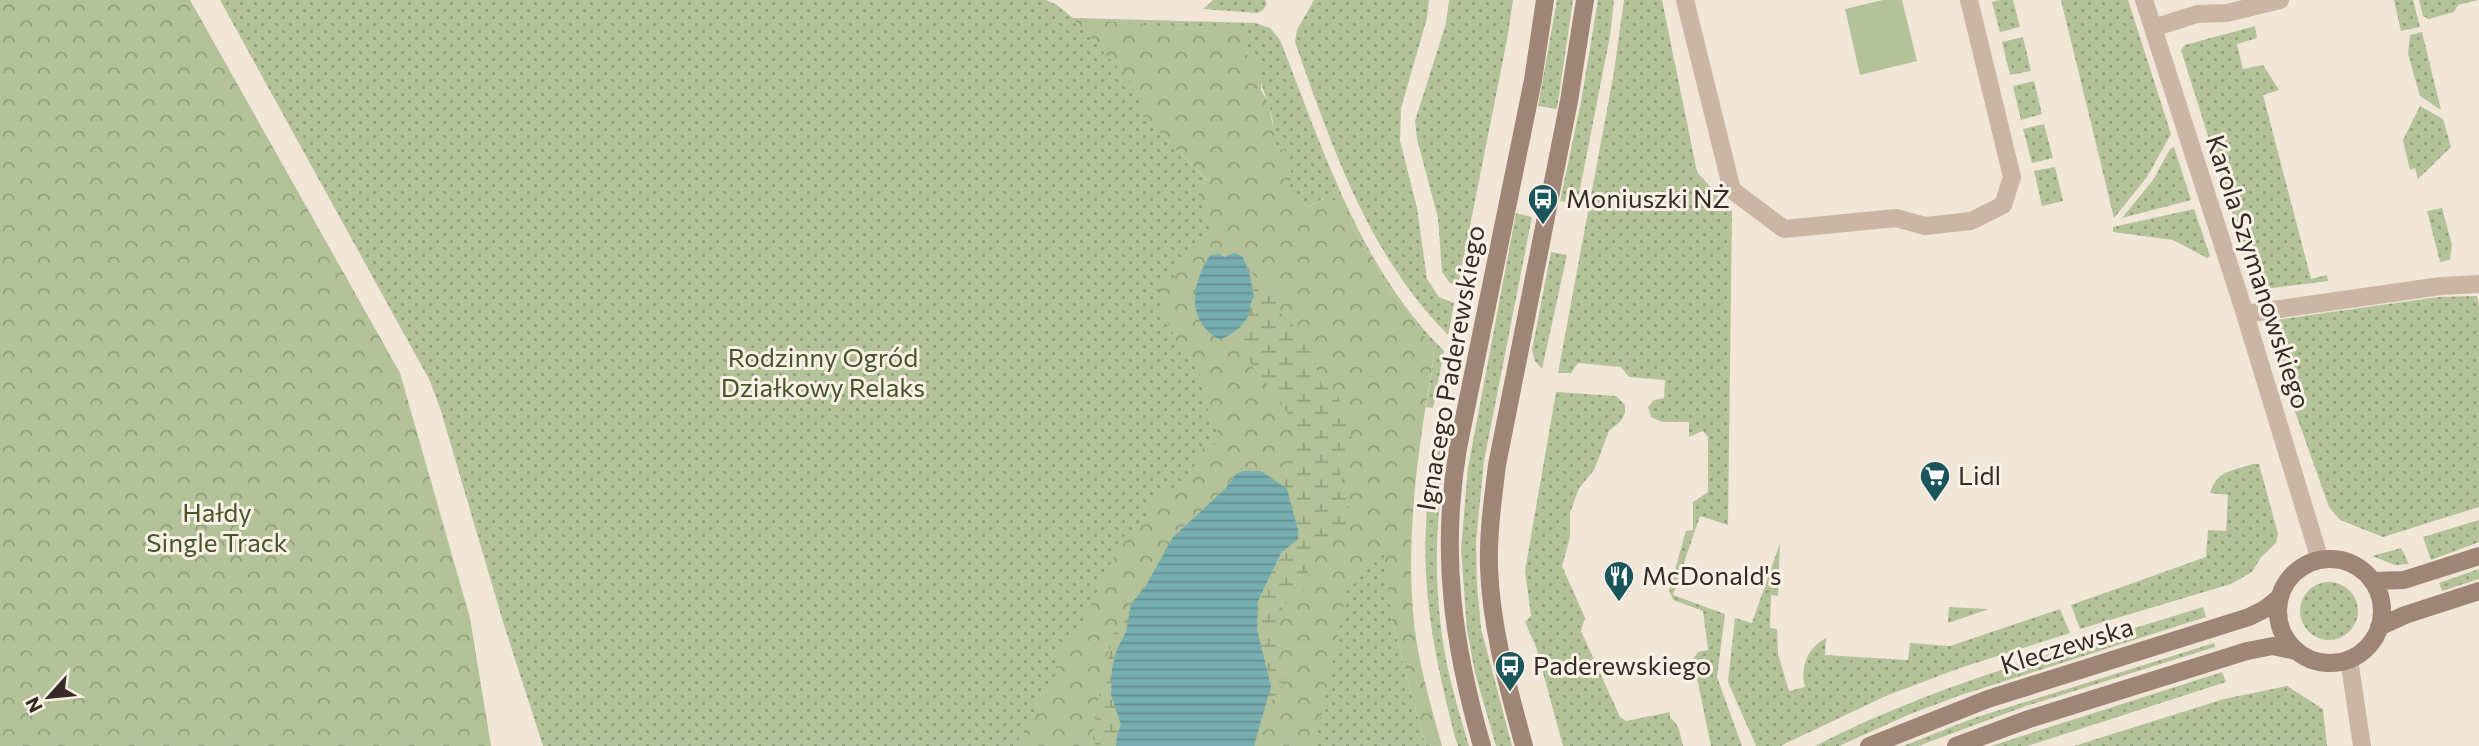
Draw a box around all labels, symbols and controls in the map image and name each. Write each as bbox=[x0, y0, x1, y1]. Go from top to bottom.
street label: Karola Szymanowskiego bbox=[2200, 131, 2318, 412]
bus stop icon: Moniuszki NŻ bbox=[1526, 182, 1560, 226]
place label: Moniuszki NŻ bbox=[1566, 182, 1730, 213]
street label: Ignacego Paderewskiego bbox=[1409, 223, 1490, 513]
park label: Rodzinny Ogród Działkowy Relaks bbox=[721, 341, 925, 402]
supermarket icon: Lidl bbox=[1918, 459, 1952, 503]
place label: Lidl bbox=[1958, 459, 2001, 490]
park label: Hałdy Single Track bbox=[146, 496, 288, 557]
restaurant icon: McDonald's bbox=[1602, 559, 1636, 603]
place label: McDonald's bbox=[1642, 559, 1782, 590]
street label: Kleczewska bbox=[1996, 610, 2137, 679]
bus stop icon: Paderewskiego bbox=[1493, 649, 1527, 693]
place label: Paderewskiego bbox=[1533, 649, 1711, 680]
north arrow bbox=[14, 662, 84, 732]
text: N bbox=[20, 693, 47, 717]

